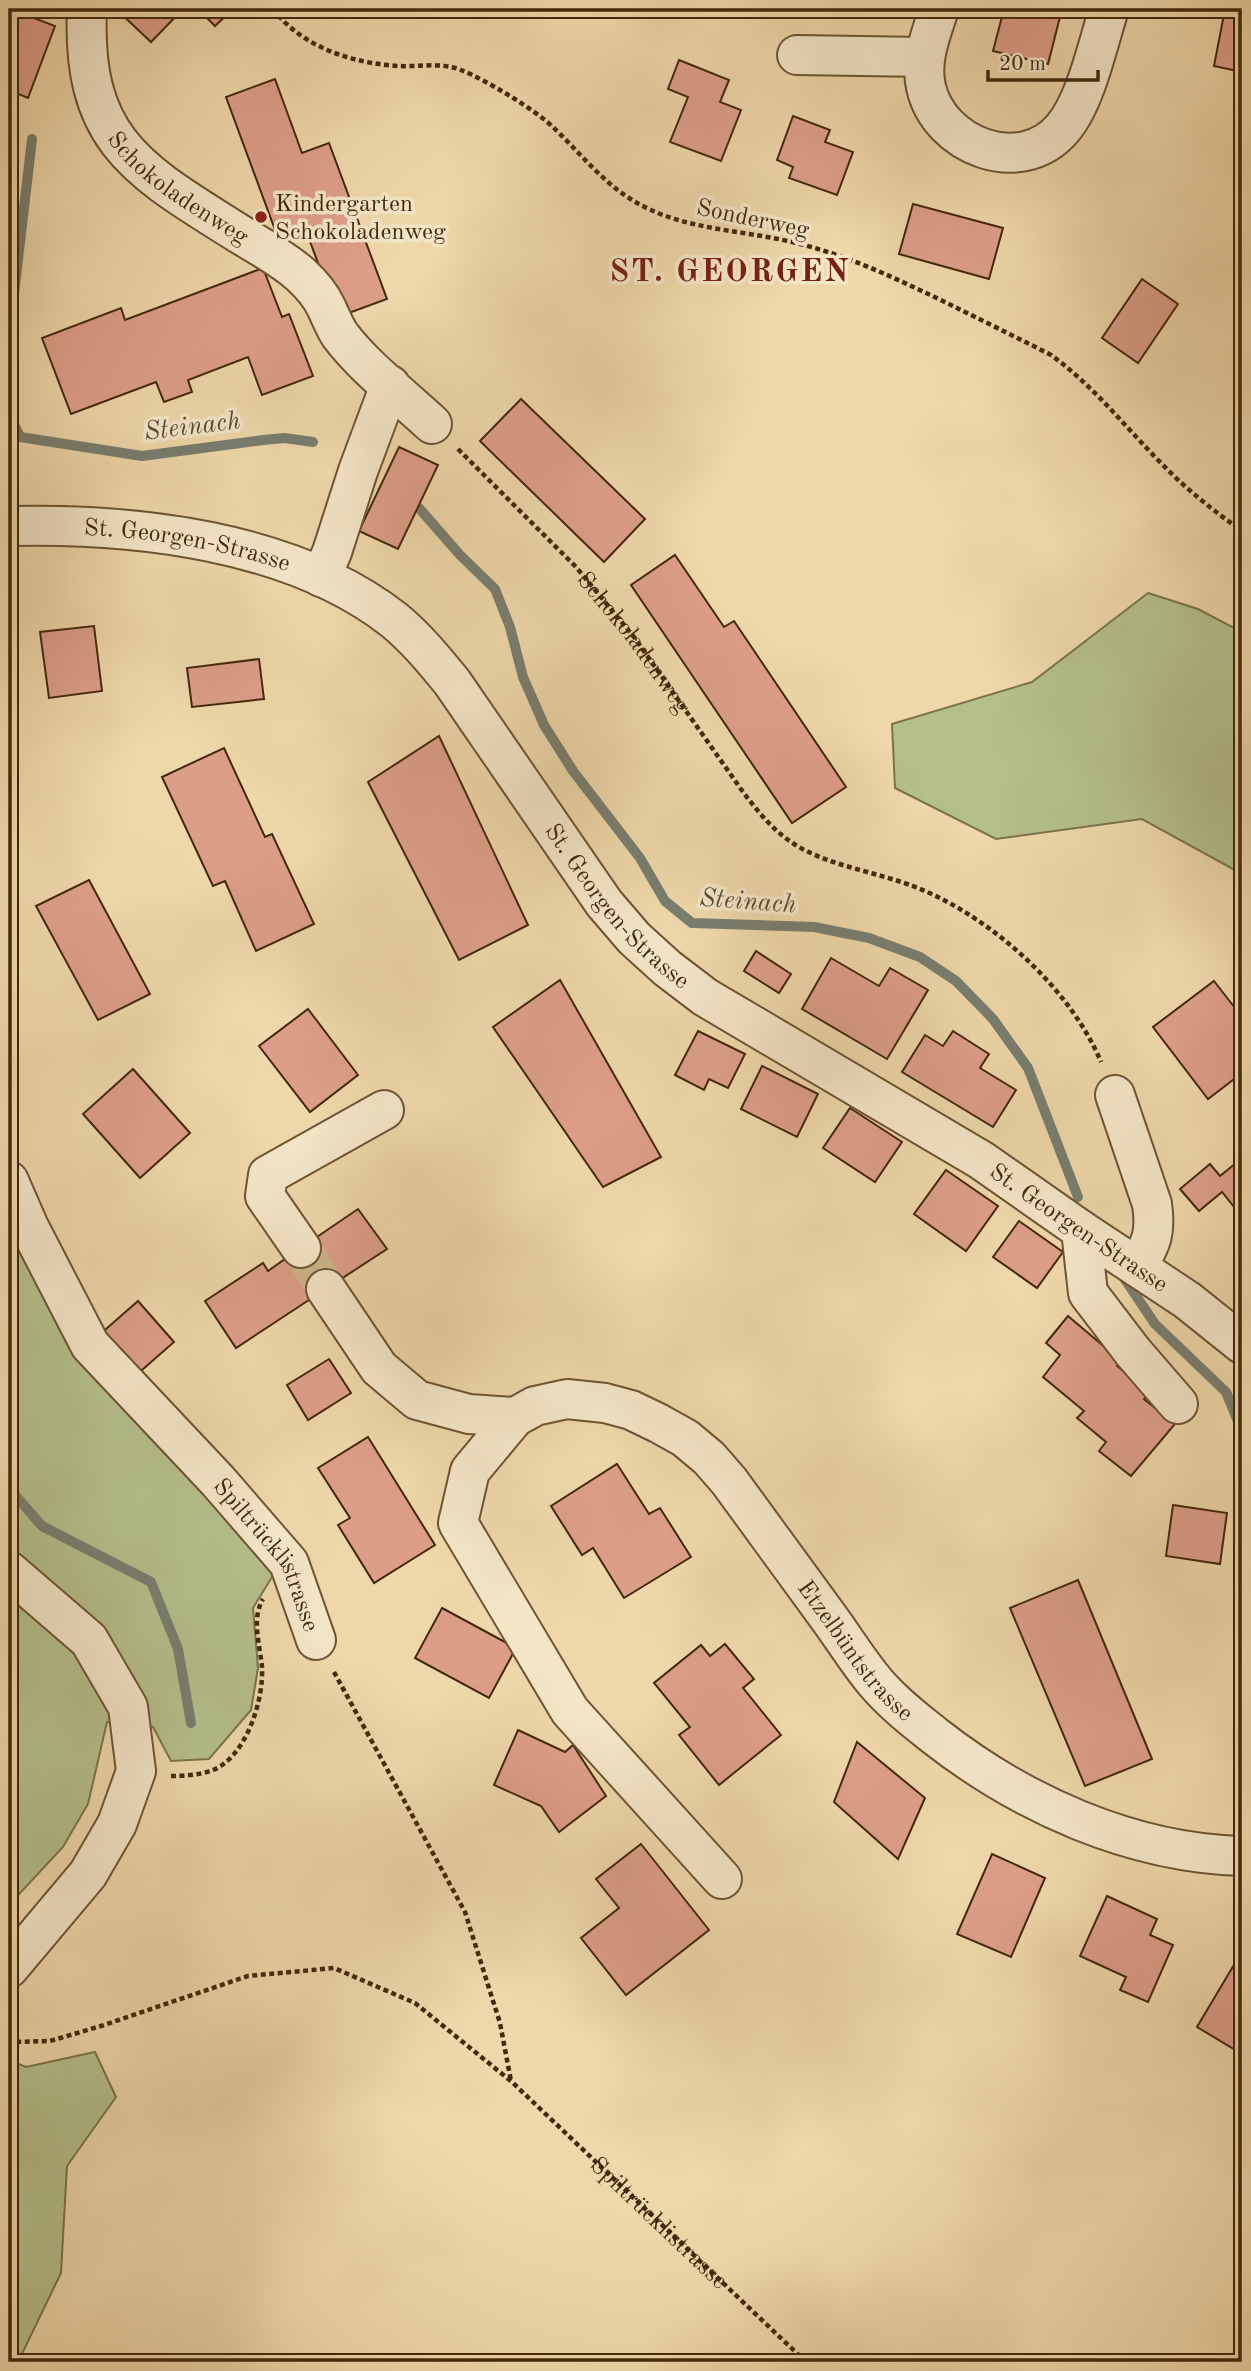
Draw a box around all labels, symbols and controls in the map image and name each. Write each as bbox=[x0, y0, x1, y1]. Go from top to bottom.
scale bar bbox=[988, 38, 1099, 82]
text: 20 m bbox=[999, 54, 1046, 75]
street label: Schokoladenweg bbox=[102, 128, 252, 250]
place label: Kindergarten Schokoladenweg bbox=[275, 193, 446, 245]
street label: Sonderweg bbox=[694, 196, 811, 244]
marker: Kindergarten Schokoladenweg bbox=[253, 209, 269, 225]
district label: ST. GEORGEN bbox=[609, 257, 851, 289]
water label: Steinach bbox=[143, 408, 242, 446]
street label: St. Georgen-Strasse bbox=[83, 517, 293, 577]
street label: Schokoladenweg bbox=[571, 568, 694, 719]
street label: St. Georgen-Strasse bbox=[539, 820, 693, 994]
water label: Steinach bbox=[699, 886, 797, 918]
street label: St. Georgen-Strasse bbox=[985, 1160, 1171, 1298]
street label: Spiltrücklistrasse bbox=[208, 1475, 322, 1635]
street label: Etzelbüntstrasse bbox=[792, 1577, 917, 1727]
street label: Spiltrücklistrasse bbox=[585, 2153, 731, 2295]

